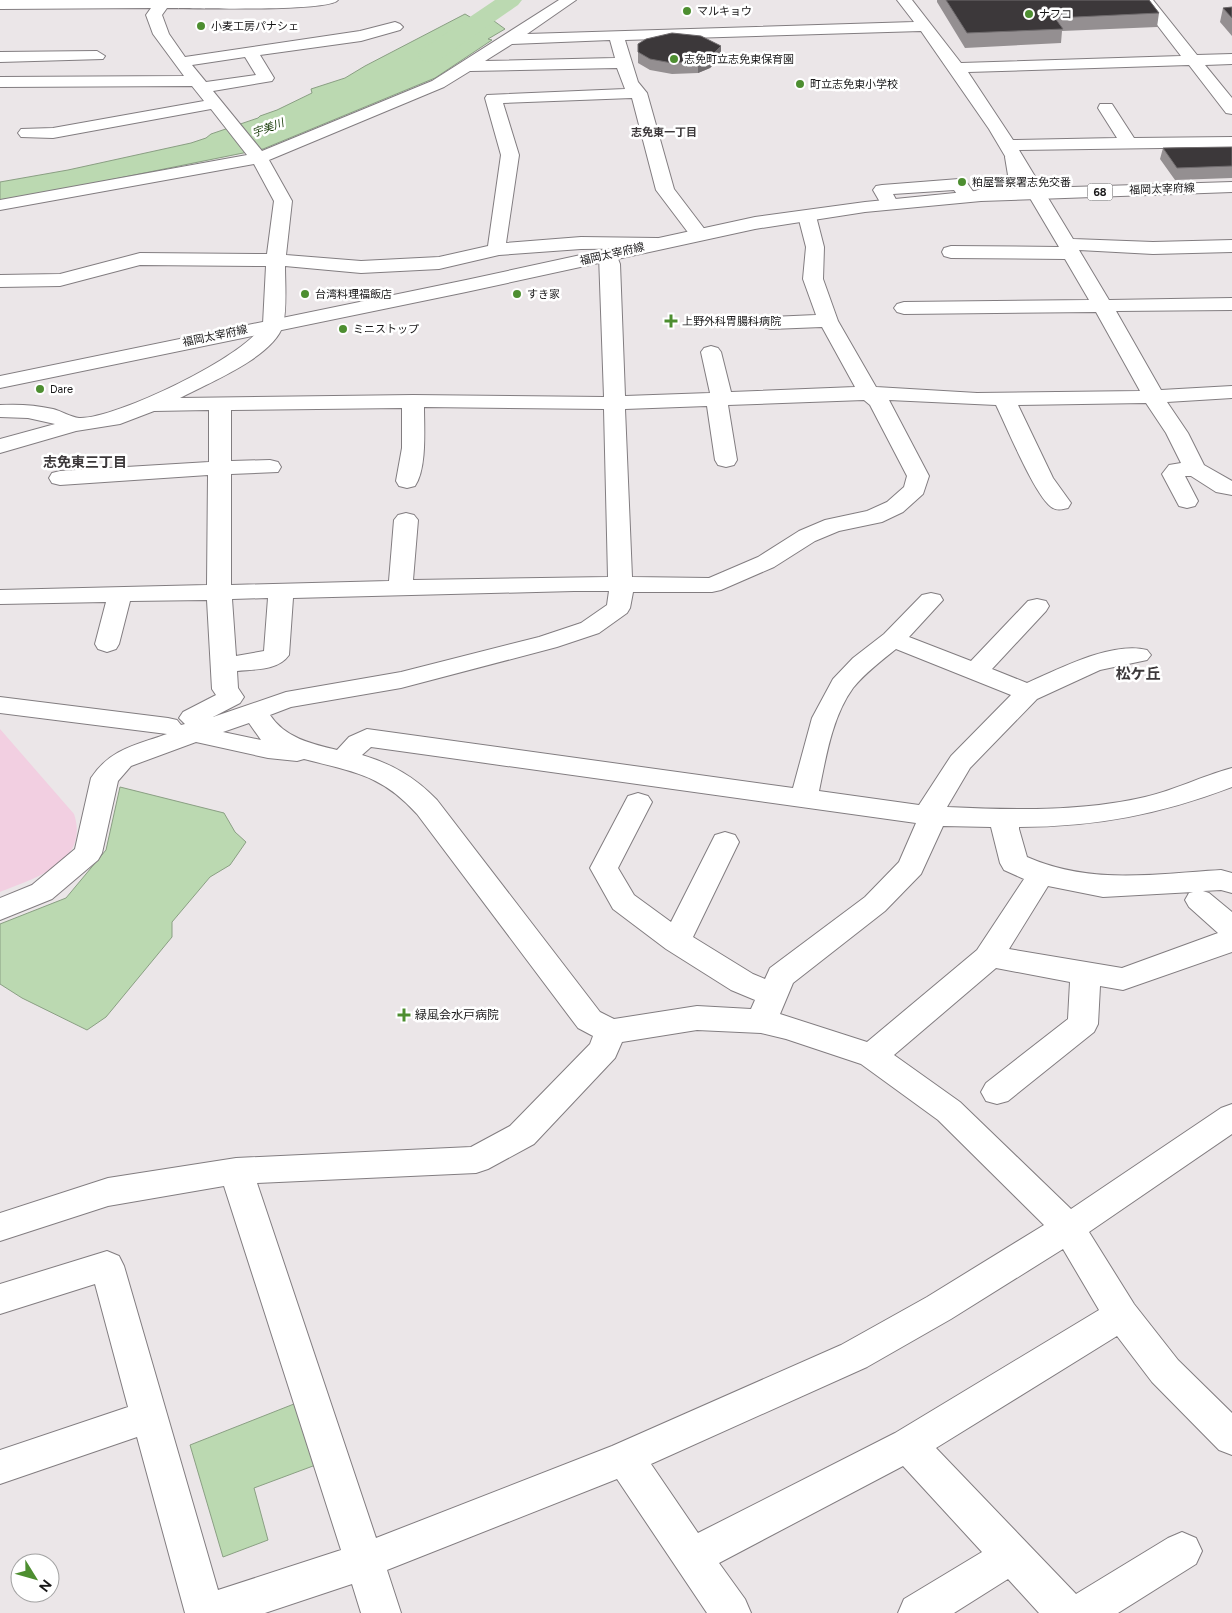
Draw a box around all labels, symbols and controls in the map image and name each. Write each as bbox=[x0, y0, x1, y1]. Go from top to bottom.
marker: マルキョウ bbox=[681, 5, 693, 17]
place label: マルキョウ bbox=[697, 5, 752, 18]
marker: ナフコ bbox=[1023, 8, 1035, 20]
place label: ナフコ bbox=[1039, 8, 1072, 21]
marker: 小麦工房パナシェ bbox=[195, 20, 207, 32]
place label: 小麦工房パナシェ bbox=[211, 20, 299, 33]
marker: 志免町立志免東保育園 bbox=[668, 53, 680, 65]
place label: 志免町立志免東保育園 bbox=[684, 53, 794, 66]
marker: 町立志免東小学校 bbox=[794, 78, 806, 90]
place label: 町立志免東小学校 bbox=[810, 78, 898, 91]
water label: 宇美川 bbox=[250, 116, 287, 140]
district label: 志免東一丁目 bbox=[631, 126, 697, 139]
marker: 粕屋警察署志免交番 bbox=[956, 176, 968, 188]
place label: 粕屋警察署志免交番 bbox=[972, 176, 1071, 189]
street label: 福岡太宰府線 bbox=[1129, 181, 1195, 197]
road number: 68 bbox=[1088, 183, 1112, 200]
street label: 福岡太宰府線 bbox=[578, 240, 646, 268]
marker: 台湾料理福飯店 bbox=[299, 288, 311, 300]
place label: 台湾料理福飯店 bbox=[315, 288, 392, 301]
marker: すき家 bbox=[511, 288, 523, 300]
place label: すき家 bbox=[527, 288, 560, 301]
marker: 上野外科胃腸科病院 bbox=[664, 314, 678, 328]
place label: 上野外科胃腸科病院 bbox=[682, 315, 781, 328]
street label: 福岡太宰府線 bbox=[181, 323, 249, 349]
marker: ミニストップ bbox=[337, 323, 349, 335]
place label: ミニストップ bbox=[353, 323, 419, 336]
marker: Dare bbox=[34, 383, 46, 395]
place label: Dare bbox=[50, 383, 73, 396]
district label: 志免東三丁目 bbox=[43, 454, 127, 471]
district label: 松ケ丘 bbox=[1115, 665, 1161, 683]
marker: 緑風会水戸病院 bbox=[397, 1008, 411, 1022]
place label: 緑風会水戸病院 bbox=[415, 1008, 499, 1022]
north arrow bbox=[10, 1553, 60, 1603]
text: N bbox=[35, 1576, 55, 1595]

